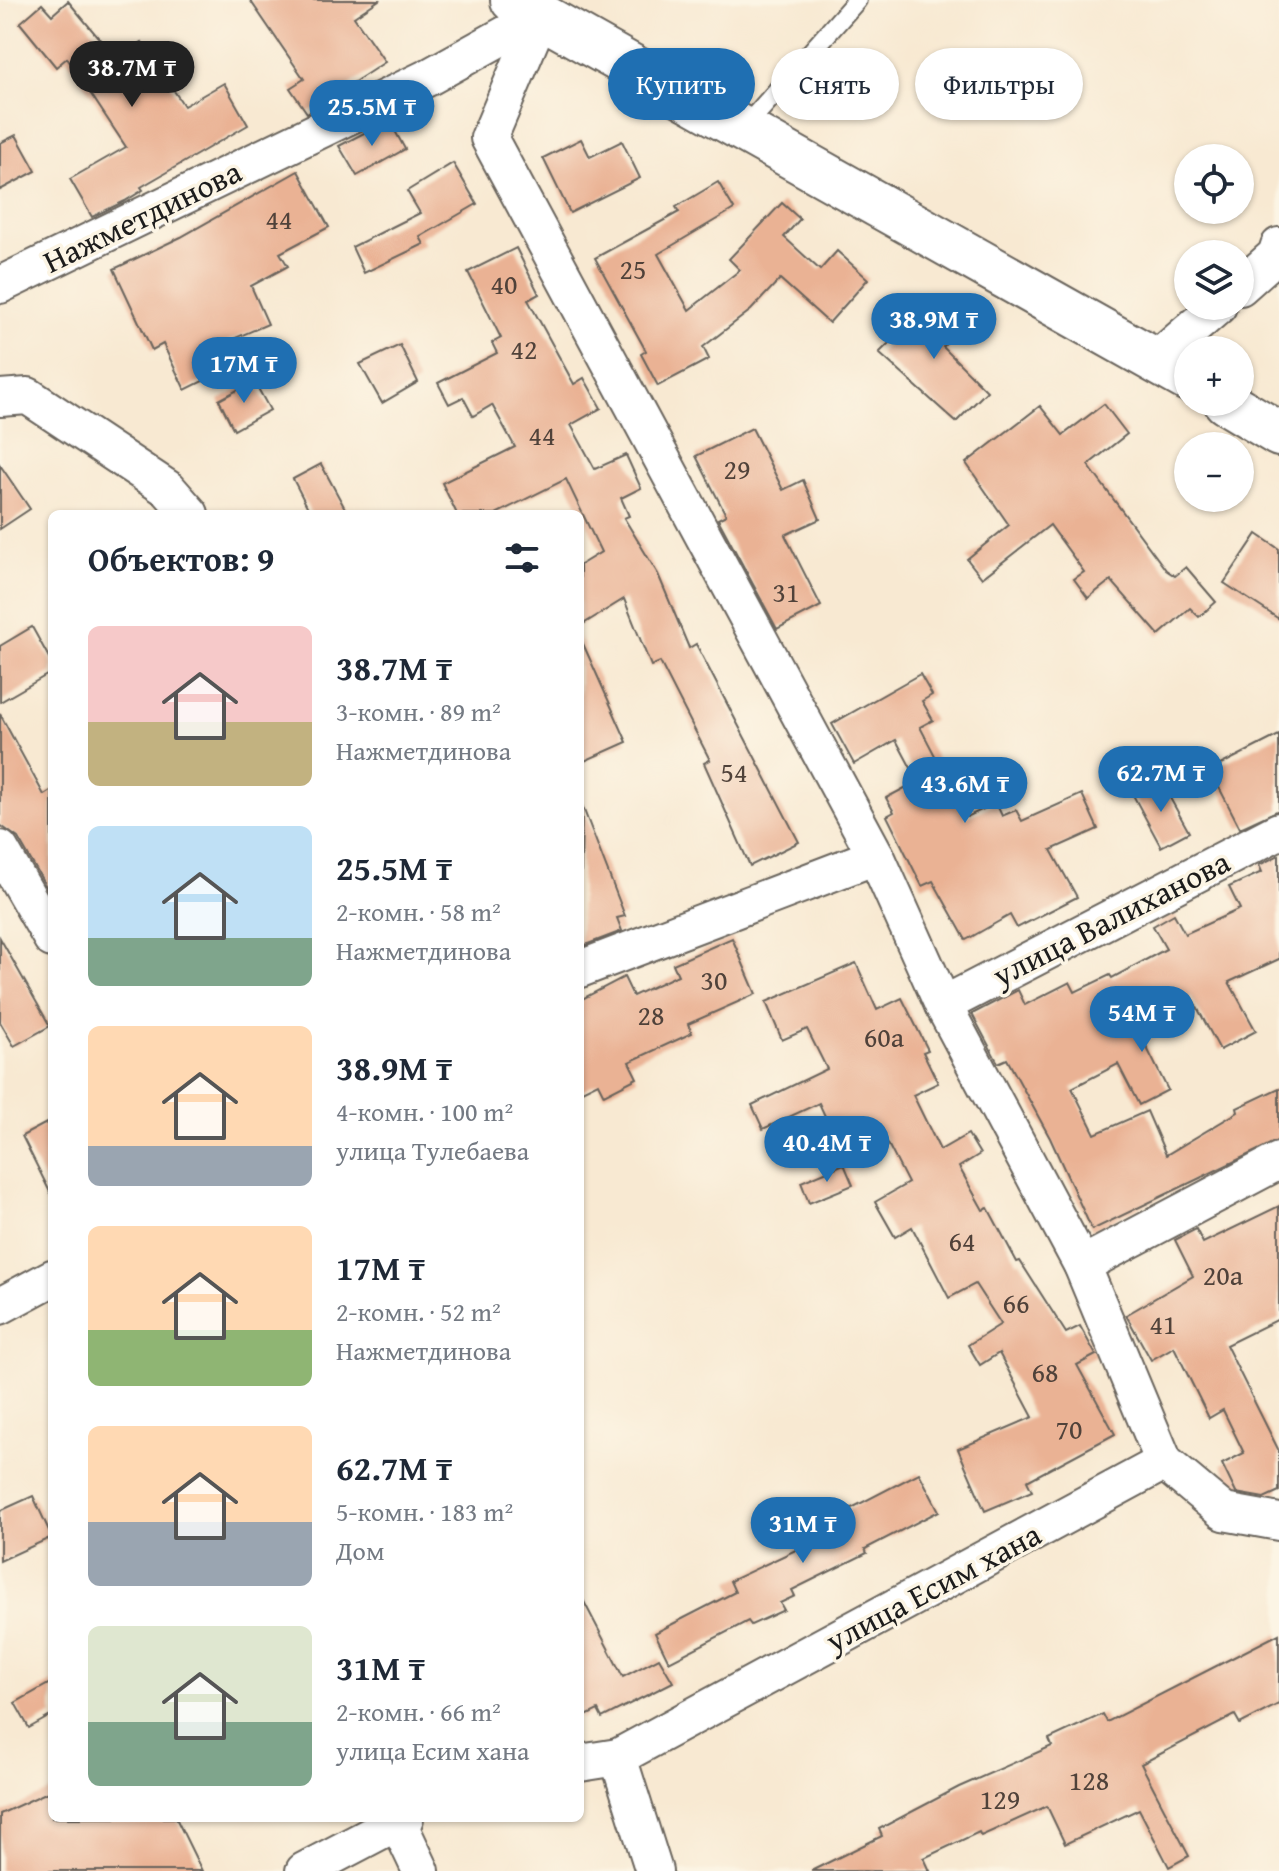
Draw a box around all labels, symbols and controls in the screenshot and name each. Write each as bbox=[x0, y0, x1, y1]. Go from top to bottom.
pin: 38.7M ₸ bbox=[58, 41, 206, 109]
text: 38.7M ₸ bbox=[87, 47, 177, 86]
chip: Купить bbox=[608, 48, 755, 120]
chip: Снять bbox=[771, 48, 899, 120]
chip: Фильтры bbox=[915, 48, 1083, 120]
pin: 25.5M ₸ bbox=[298, 80, 446, 148]
text: 25.5M ₸ bbox=[327, 86, 417, 125]
map controls bbox=[1174, 144, 1254, 512]
button: locate bbox=[1174, 144, 1254, 224]
street label: Нажметдинова bbox=[35, 147, 250, 284]
house number: 44 bbox=[266, 198, 292, 239]
button: layers bbox=[1174, 240, 1254, 320]
house number: 25 bbox=[620, 248, 646, 289]
house number: 40 bbox=[491, 263, 517, 304]
pin: 38.9M ₸ bbox=[860, 293, 1008, 361]
text: 38.9M ₸ bbox=[889, 299, 979, 338]
house number: 42 bbox=[511, 328, 537, 369]
button: + bbox=[1174, 336, 1254, 416]
pin: 17M ₸ bbox=[188, 337, 300, 405]
text: 17M ₸ bbox=[210, 343, 278, 382]
house number: 44 bbox=[529, 414, 555, 455]
button: − bbox=[1174, 432, 1254, 512]
house number: 29 bbox=[724, 448, 750, 489]
text: Объектов: 9 bbox=[88, 534, 274, 583]
icon: filters bbox=[500, 536, 544, 580]
house number: 31 bbox=[773, 571, 799, 612]
text: 38.7M ₸ bbox=[336, 643, 453, 692]
icon: home bbox=[152, 658, 248, 754]
text: 3-комн. · 89 m² bbox=[336, 692, 501, 731]
text: Нажметдинова bbox=[336, 731, 511, 770]
pin: 62.7M ₸ bbox=[1087, 746, 1235, 814]
house number: 54 bbox=[721, 751, 747, 792]
text: 62.7M ₸ bbox=[1116, 752, 1206, 791]
pin: 43.6M ₸ bbox=[891, 757, 1039, 825]
text: 43.6M ₸ bbox=[920, 763, 1010, 802]
street label: улица Валиханова bbox=[983, 838, 1238, 999]
text: 25.5M ₸ bbox=[336, 843, 453, 892]
icon: home bbox=[152, 858, 248, 954]
text: 2-комн. · 58 m² bbox=[336, 892, 501, 931]
text: Нажметдинова bbox=[336, 931, 511, 970]
house number: 30 bbox=[701, 959, 727, 1000]
pin: 54M ₸ bbox=[1086, 986, 1198, 1054]
text: 54M ₸ bbox=[1108, 992, 1176, 1031]
house number: 28 bbox=[638, 994, 664, 1035]
house number: 60а bbox=[864, 1016, 905, 1057]
text: 38.9M ₸ bbox=[336, 1043, 453, 1092]
icon: home bbox=[152, 1058, 248, 1154]
text: 4-комн. · 100 m² bbox=[336, 1092, 513, 1131]
pin: 40.4M ₸ bbox=[753, 1116, 901, 1184]
text: 40.4M ₸ bbox=[782, 1122, 872, 1161]
text: улица Тулебаева bbox=[336, 1131, 529, 1170]
house number: 64 bbox=[949, 1220, 975, 1261]
text: 17M ₸ bbox=[336, 1243, 426, 1292]
house number: 20а bbox=[1203, 1254, 1244, 1295]
icon: home bbox=[152, 1258, 248, 1354]
house number: 66 bbox=[1003, 1282, 1029, 1323]
text: 2-комн. · 52 m² bbox=[336, 1292, 501, 1331]
house number: 41 bbox=[1150, 1303, 1176, 1344]
text: Нажметдинова bbox=[336, 1331, 511, 1370]
house number: 68 bbox=[1032, 1351, 1058, 1392]
house number: 70 bbox=[1056, 1408, 1082, 1449]
text: 62.7M ₸ bbox=[336, 1443, 453, 1492]
icon: home bbox=[152, 1458, 248, 1554]
text: 5-комн. · 183 m² bbox=[336, 1492, 513, 1531]
pin: 31M ₸ bbox=[747, 1497, 859, 1565]
text: 31M ₸ bbox=[769, 1503, 837, 1542]
street label: улица Есим хана bbox=[816, 1510, 1050, 1664]
text: Дом bbox=[336, 1531, 384, 1570]
text: 31M ₸ bbox=[336, 1643, 426, 1692]
icon: home bbox=[152, 1658, 248, 1754]
text: 2-комн. · 66 m² bbox=[336, 1692, 501, 1731]
text: улица Есим хана bbox=[336, 1731, 529, 1770]
house number: 128 bbox=[1069, 1759, 1109, 1800]
house number: 129 bbox=[980, 1778, 1020, 1819]

